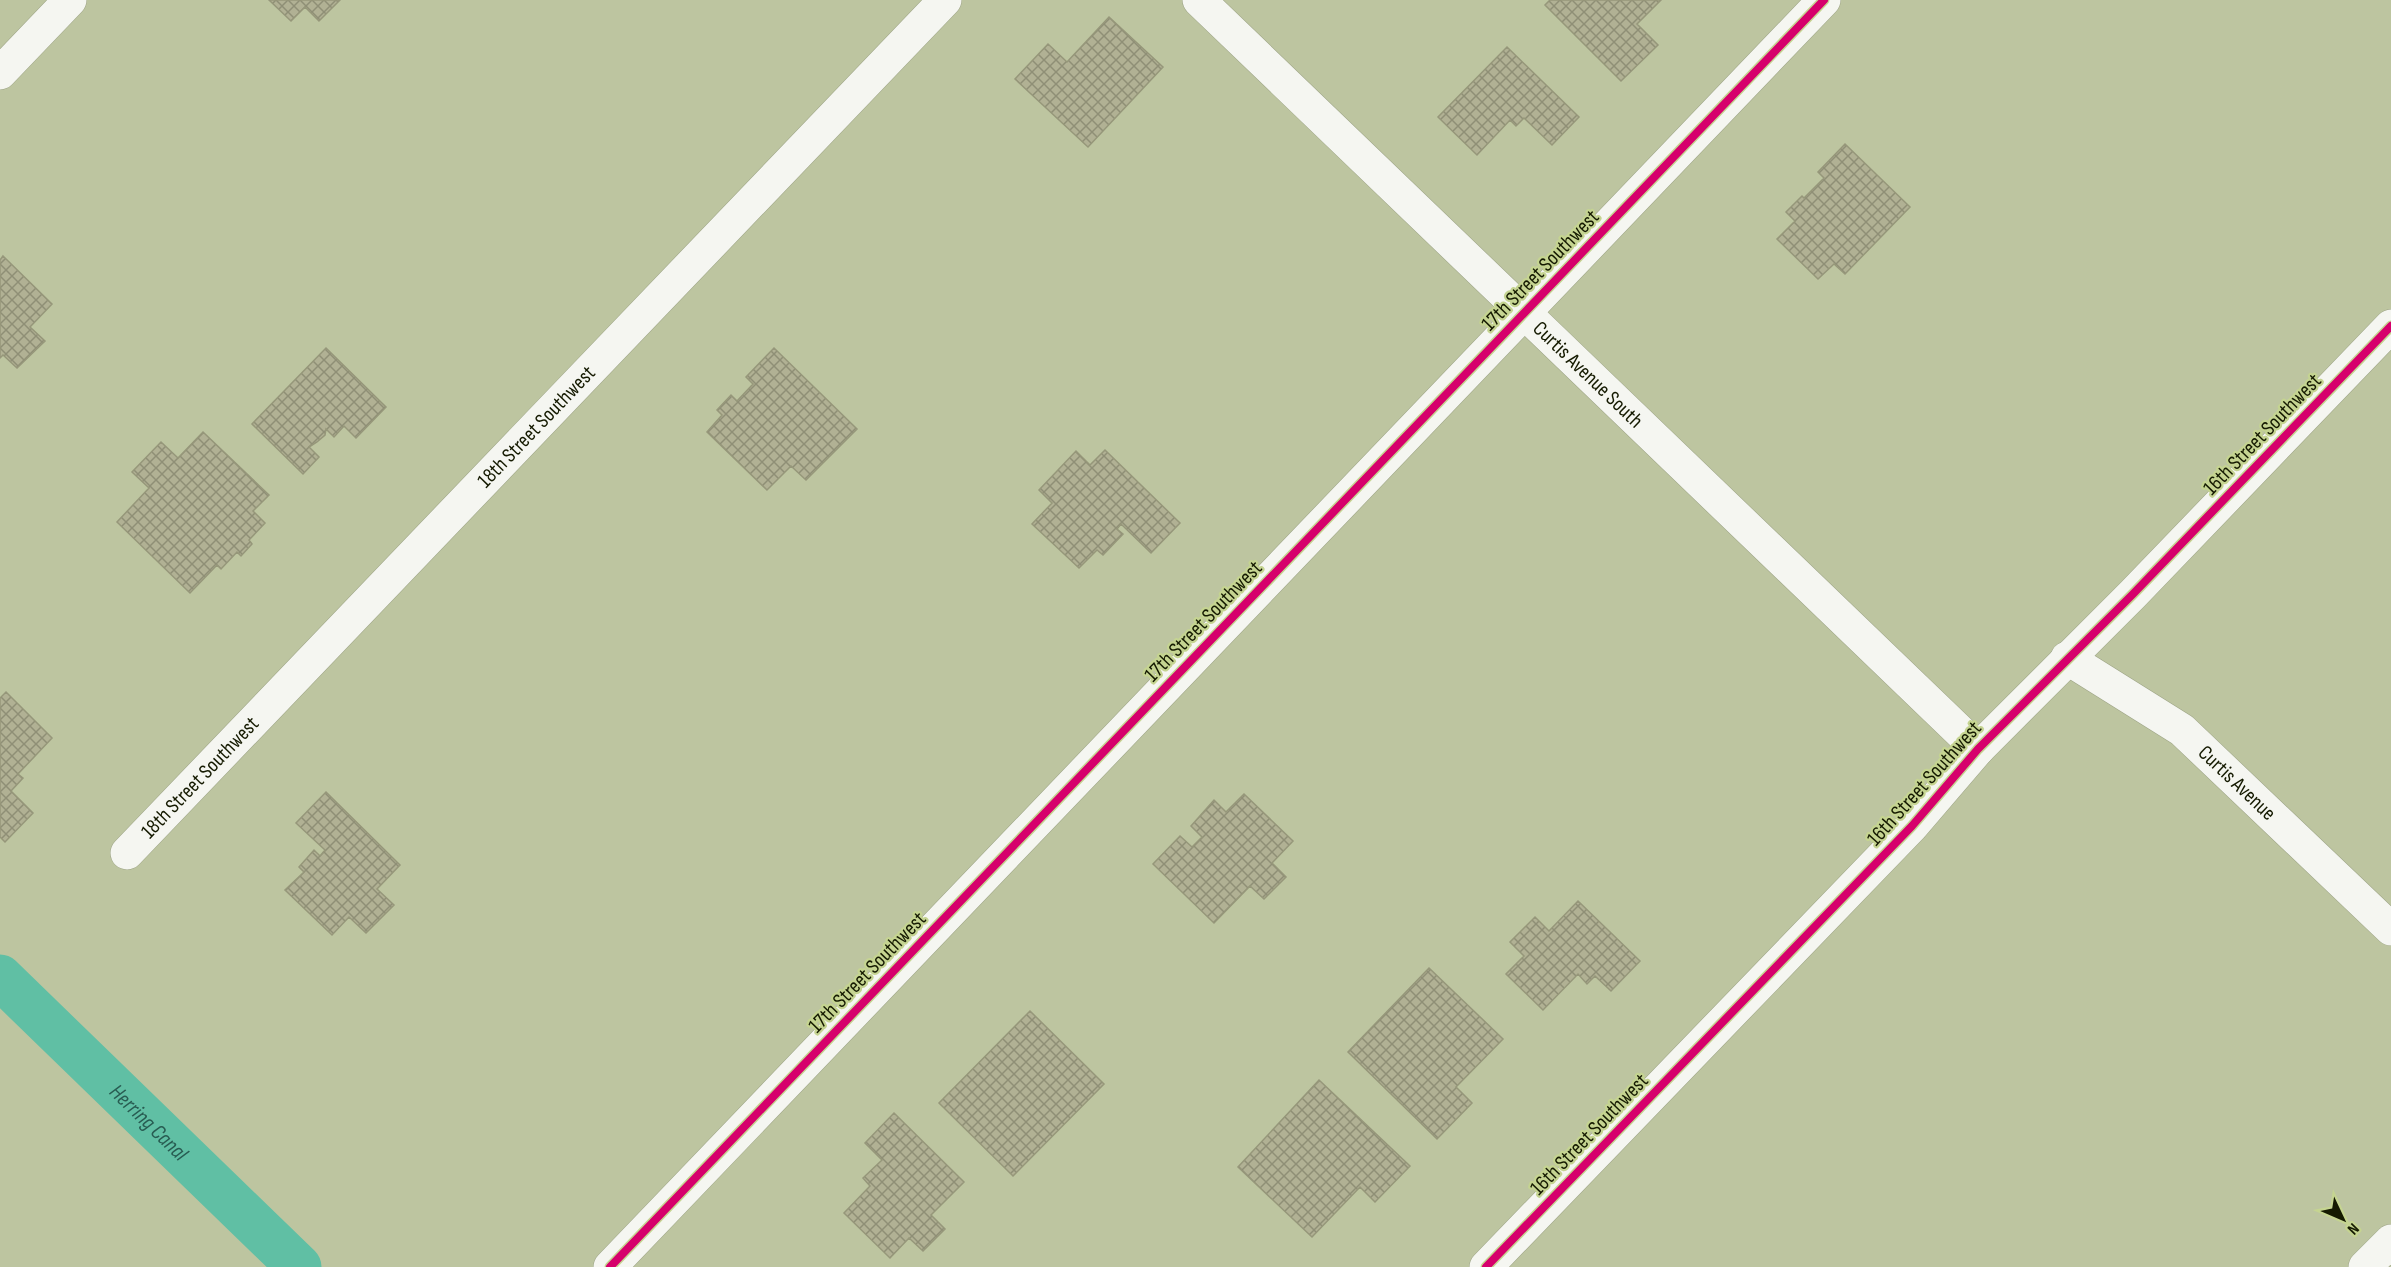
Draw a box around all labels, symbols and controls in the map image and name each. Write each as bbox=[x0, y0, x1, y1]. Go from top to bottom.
street label: 17th Street Southwest bbox=[1476, 205, 1604, 336]
street label: Curtis Avenue South bbox=[1528, 316, 1648, 433]
street label: 18th Street Southwest bbox=[472, 361, 600, 493]
street label: 16th Street Southwest bbox=[2198, 369, 2327, 500]
street label: 17th Street Southwest bbox=[1139, 556, 1267, 687]
street label: 18th Street Southwest bbox=[136, 712, 264, 844]
street label: 16th Street Southwest bbox=[1862, 716, 1987, 851]
street label: Curtis Avenue bbox=[2193, 740, 2281, 826]
street label: 17th Street Southwest bbox=[803, 907, 931, 1038]
street label: 16th Street Southwest bbox=[1525, 1069, 1654, 1200]
water label: Herring Canal bbox=[103, 1079, 194, 1168]
north arrow bbox=[2313, 1189, 2373, 1249]
text: N bbox=[2343, 1219, 2363, 1238]

